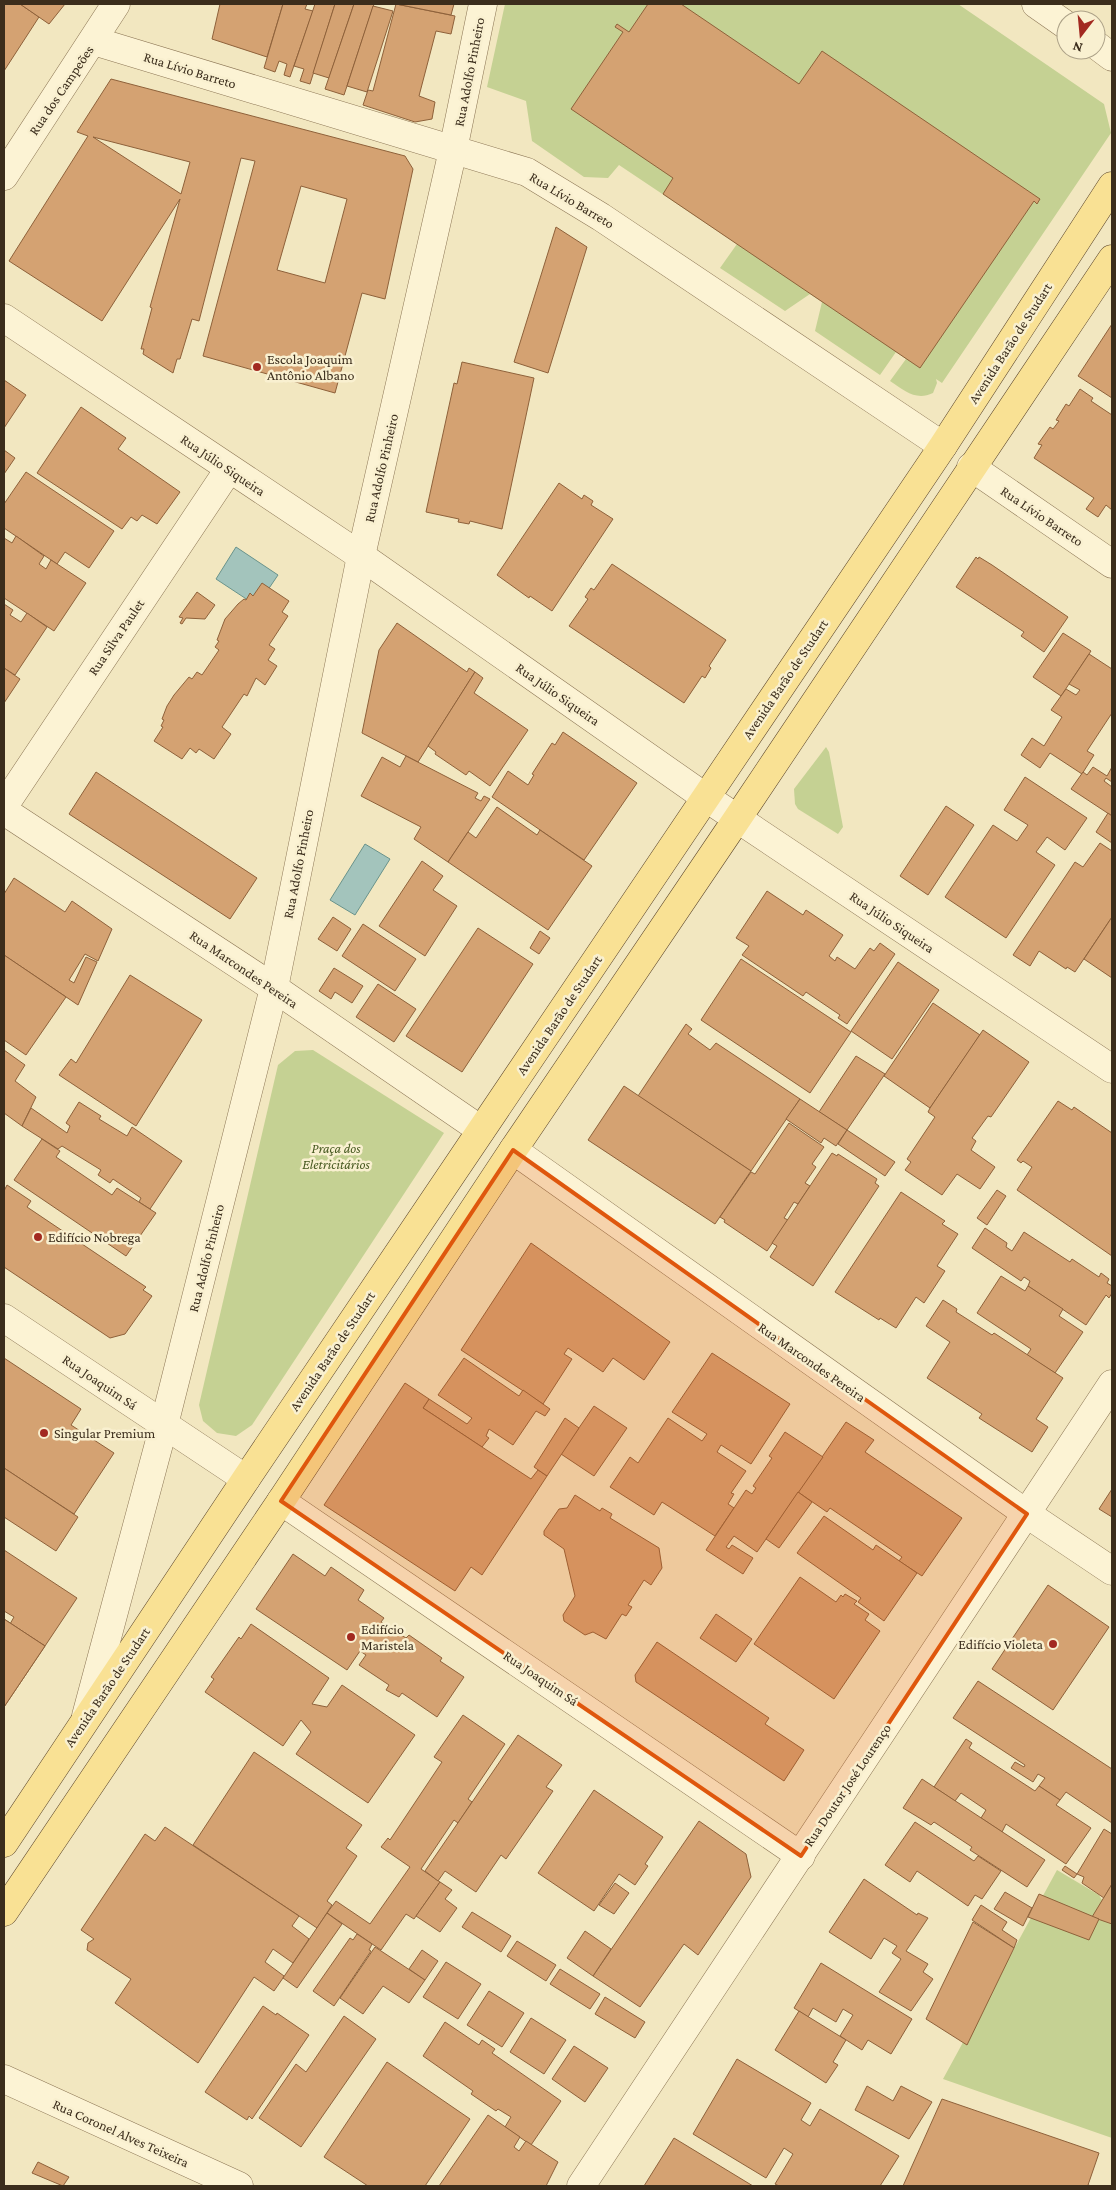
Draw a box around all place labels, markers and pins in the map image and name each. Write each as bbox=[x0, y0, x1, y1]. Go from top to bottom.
place label: Escola Joaquim Antônio Albano bbox=[267, 351, 355, 383]
marker: Escola Joaquim Antônio Albano bbox=[251, 361, 263, 373]
place label: Edifício Nobrega bbox=[48, 1229, 141, 1245]
marker: Edifício Nobrega bbox=[32, 1231, 44, 1243]
place label: Singular Premium bbox=[54, 1425, 155, 1441]
marker: Singular Premium bbox=[38, 1427, 50, 1439]
place label: Edifício Maristela bbox=[361, 1621, 415, 1653]
marker: Edifício Maristela bbox=[345, 1631, 357, 1643]
place label: Edifício Violeta bbox=[958, 1636, 1044, 1652]
marker: Edifício Violeta bbox=[1047, 1638, 1059, 1650]

